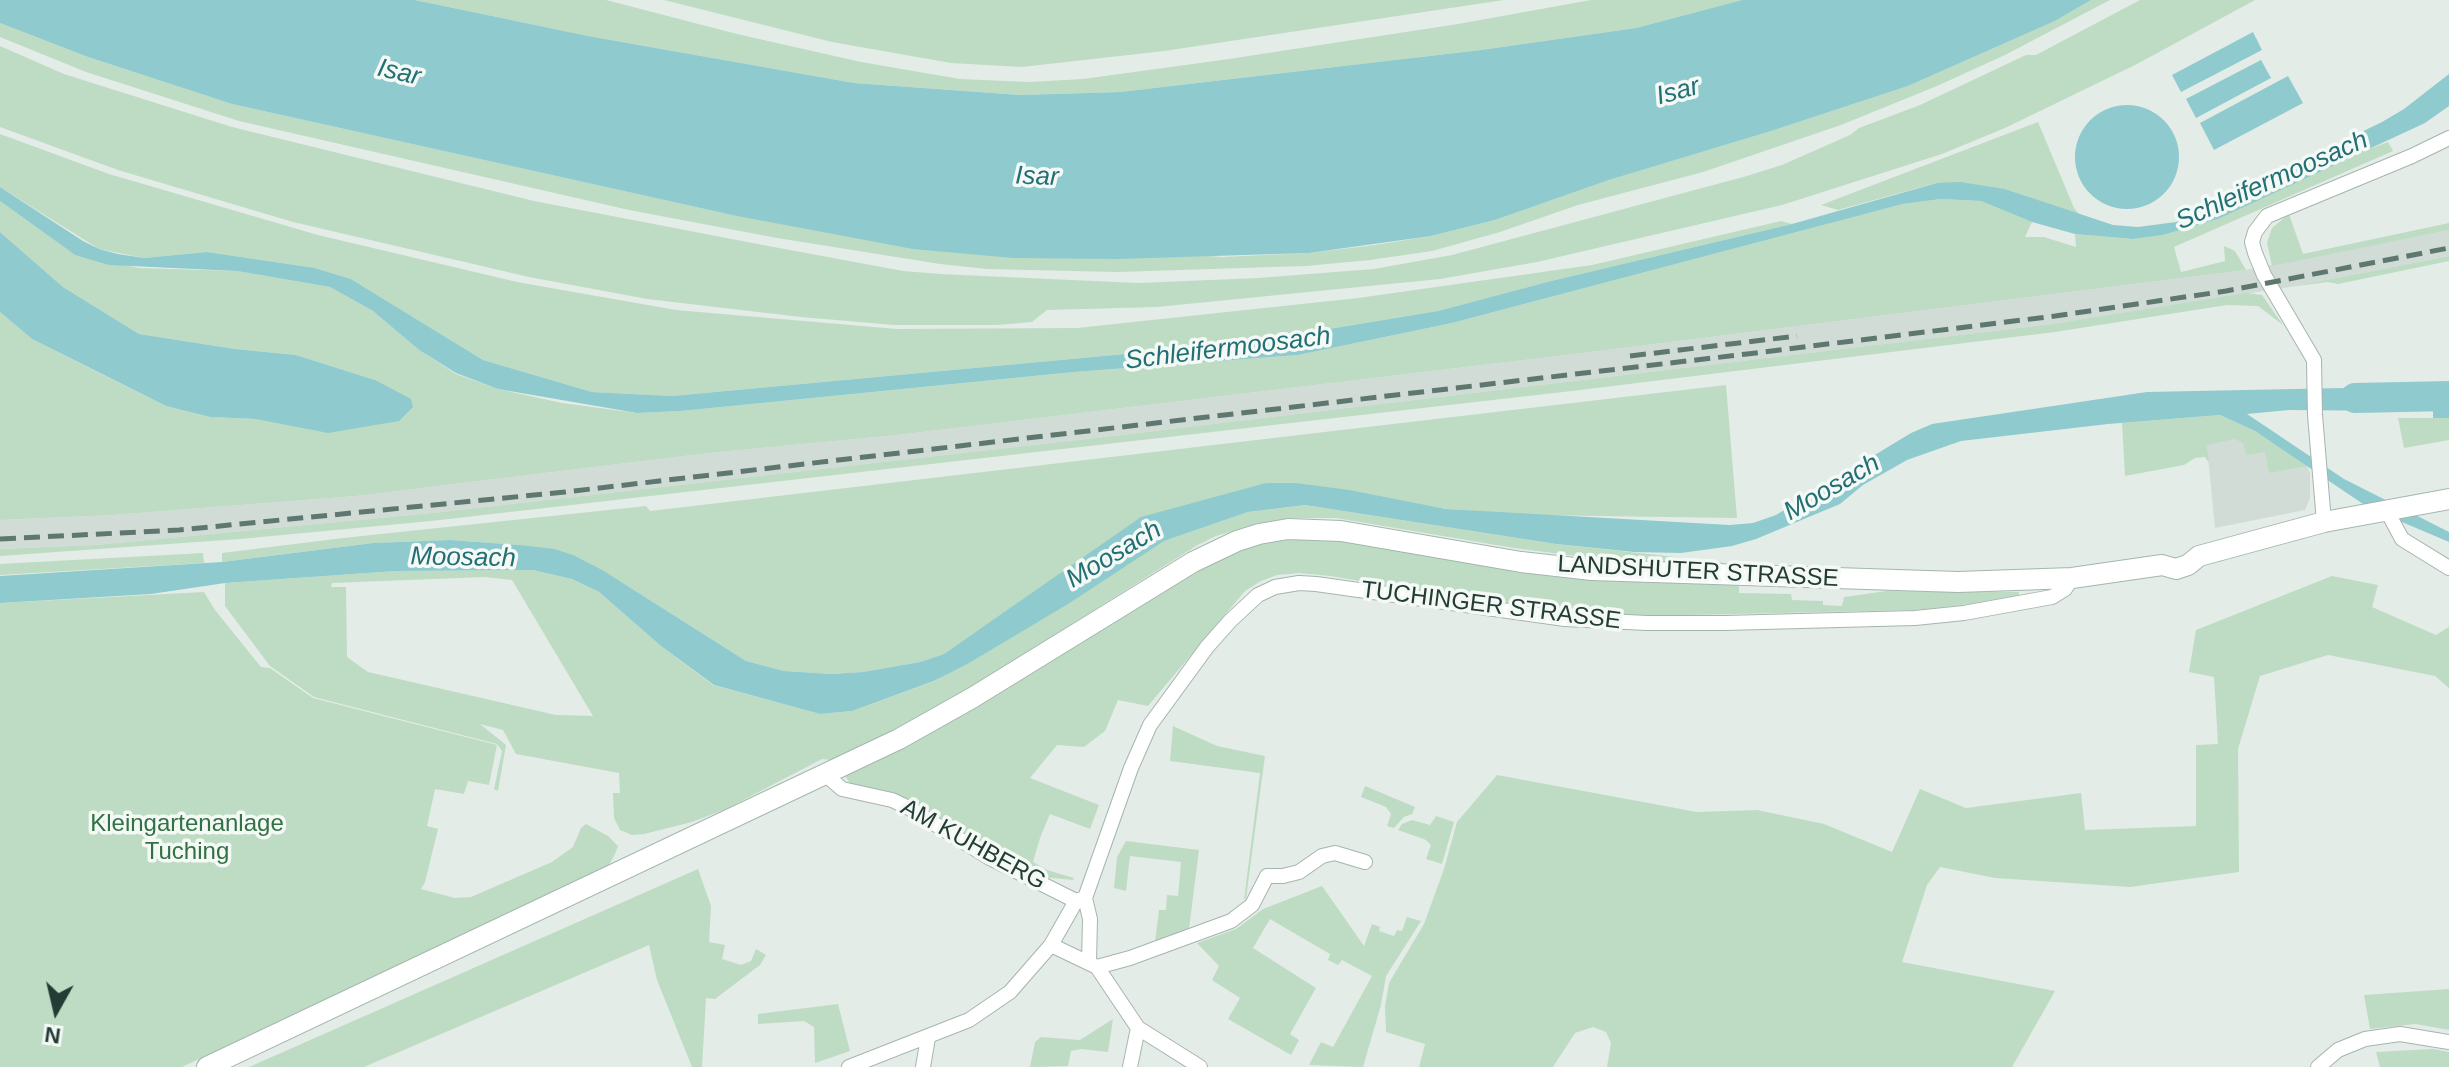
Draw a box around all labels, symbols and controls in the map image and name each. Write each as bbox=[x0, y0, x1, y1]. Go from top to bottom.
water label: Isar bbox=[374, 53, 424, 93]
water label: Isar bbox=[1653, 71, 1703, 113]
water label: Schleifermoosach bbox=[2171, 125, 2373, 237]
water label: Isar bbox=[1015, 161, 1059, 193]
water label: Schleifermoosach bbox=[1124, 321, 1332, 377]
water label: Moosach bbox=[1779, 448, 1885, 528]
water label: Moosach bbox=[1061, 514, 1167, 596]
water label: Moosach bbox=[410, 541, 516, 575]
street label: LANDSHUTER STRASSE bbox=[1557, 550, 1839, 594]
street label: TUCHINGER STRASSE bbox=[1360, 576, 1622, 636]
street label: AM KUHBERG bbox=[895, 793, 1051, 897]
park label: Kleingartenanlage Tuching bbox=[90, 810, 284, 866]
north arrow bbox=[16, 971, 96, 1051]
text: N bbox=[43, 1022, 62, 1049]

